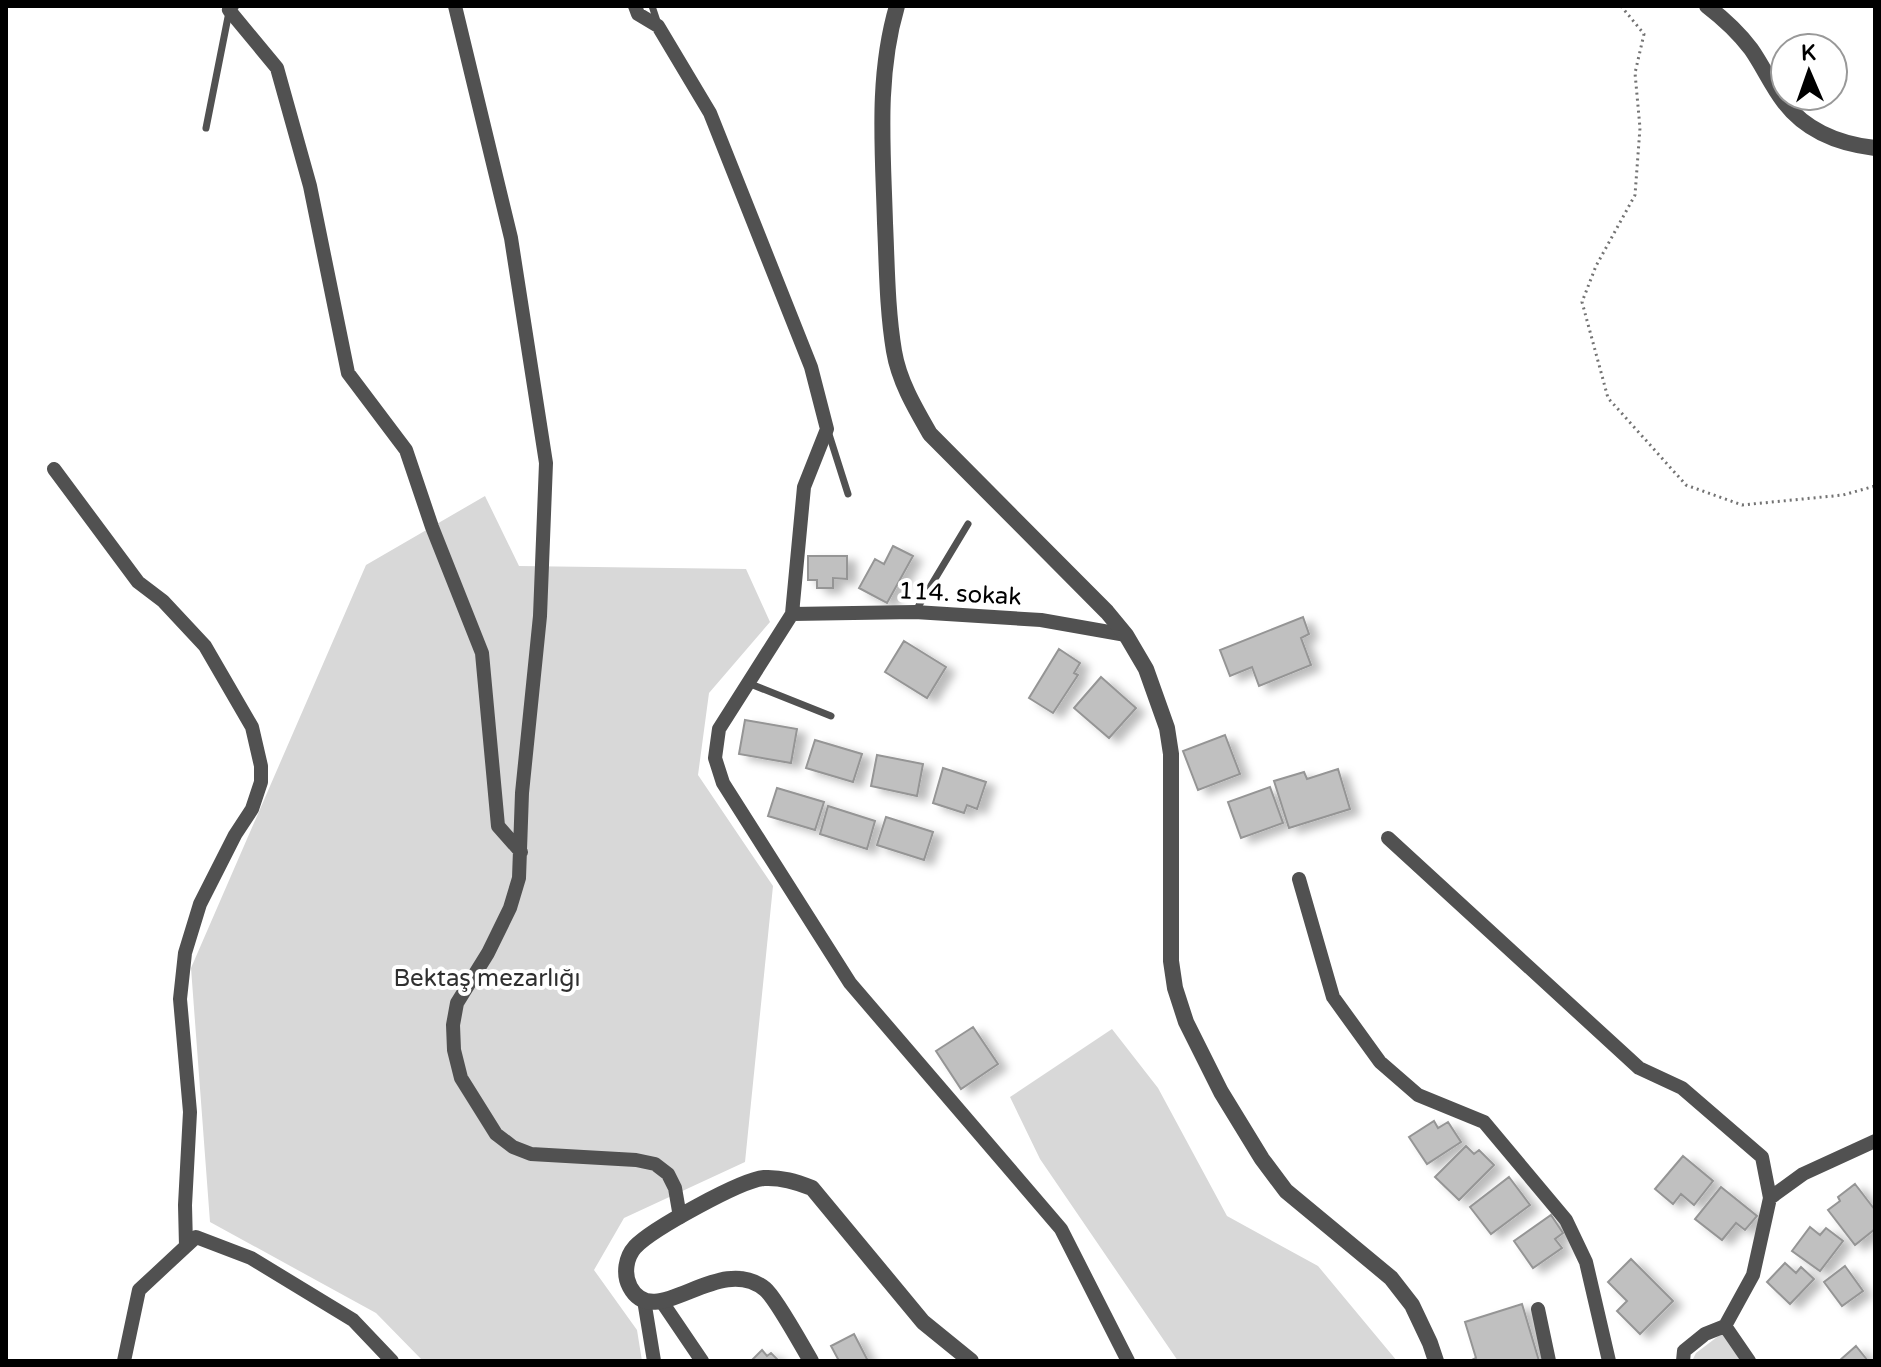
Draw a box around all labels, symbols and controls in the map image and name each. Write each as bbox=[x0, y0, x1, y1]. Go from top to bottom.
north arrow bbox=[1769, 32, 1849, 112]
text: K bbox=[1801, 40, 1816, 66]
street label: 114. sokak bbox=[898, 576, 1022, 612]
park label: Bektaş mezarlığı bbox=[394, 964, 580, 993]

